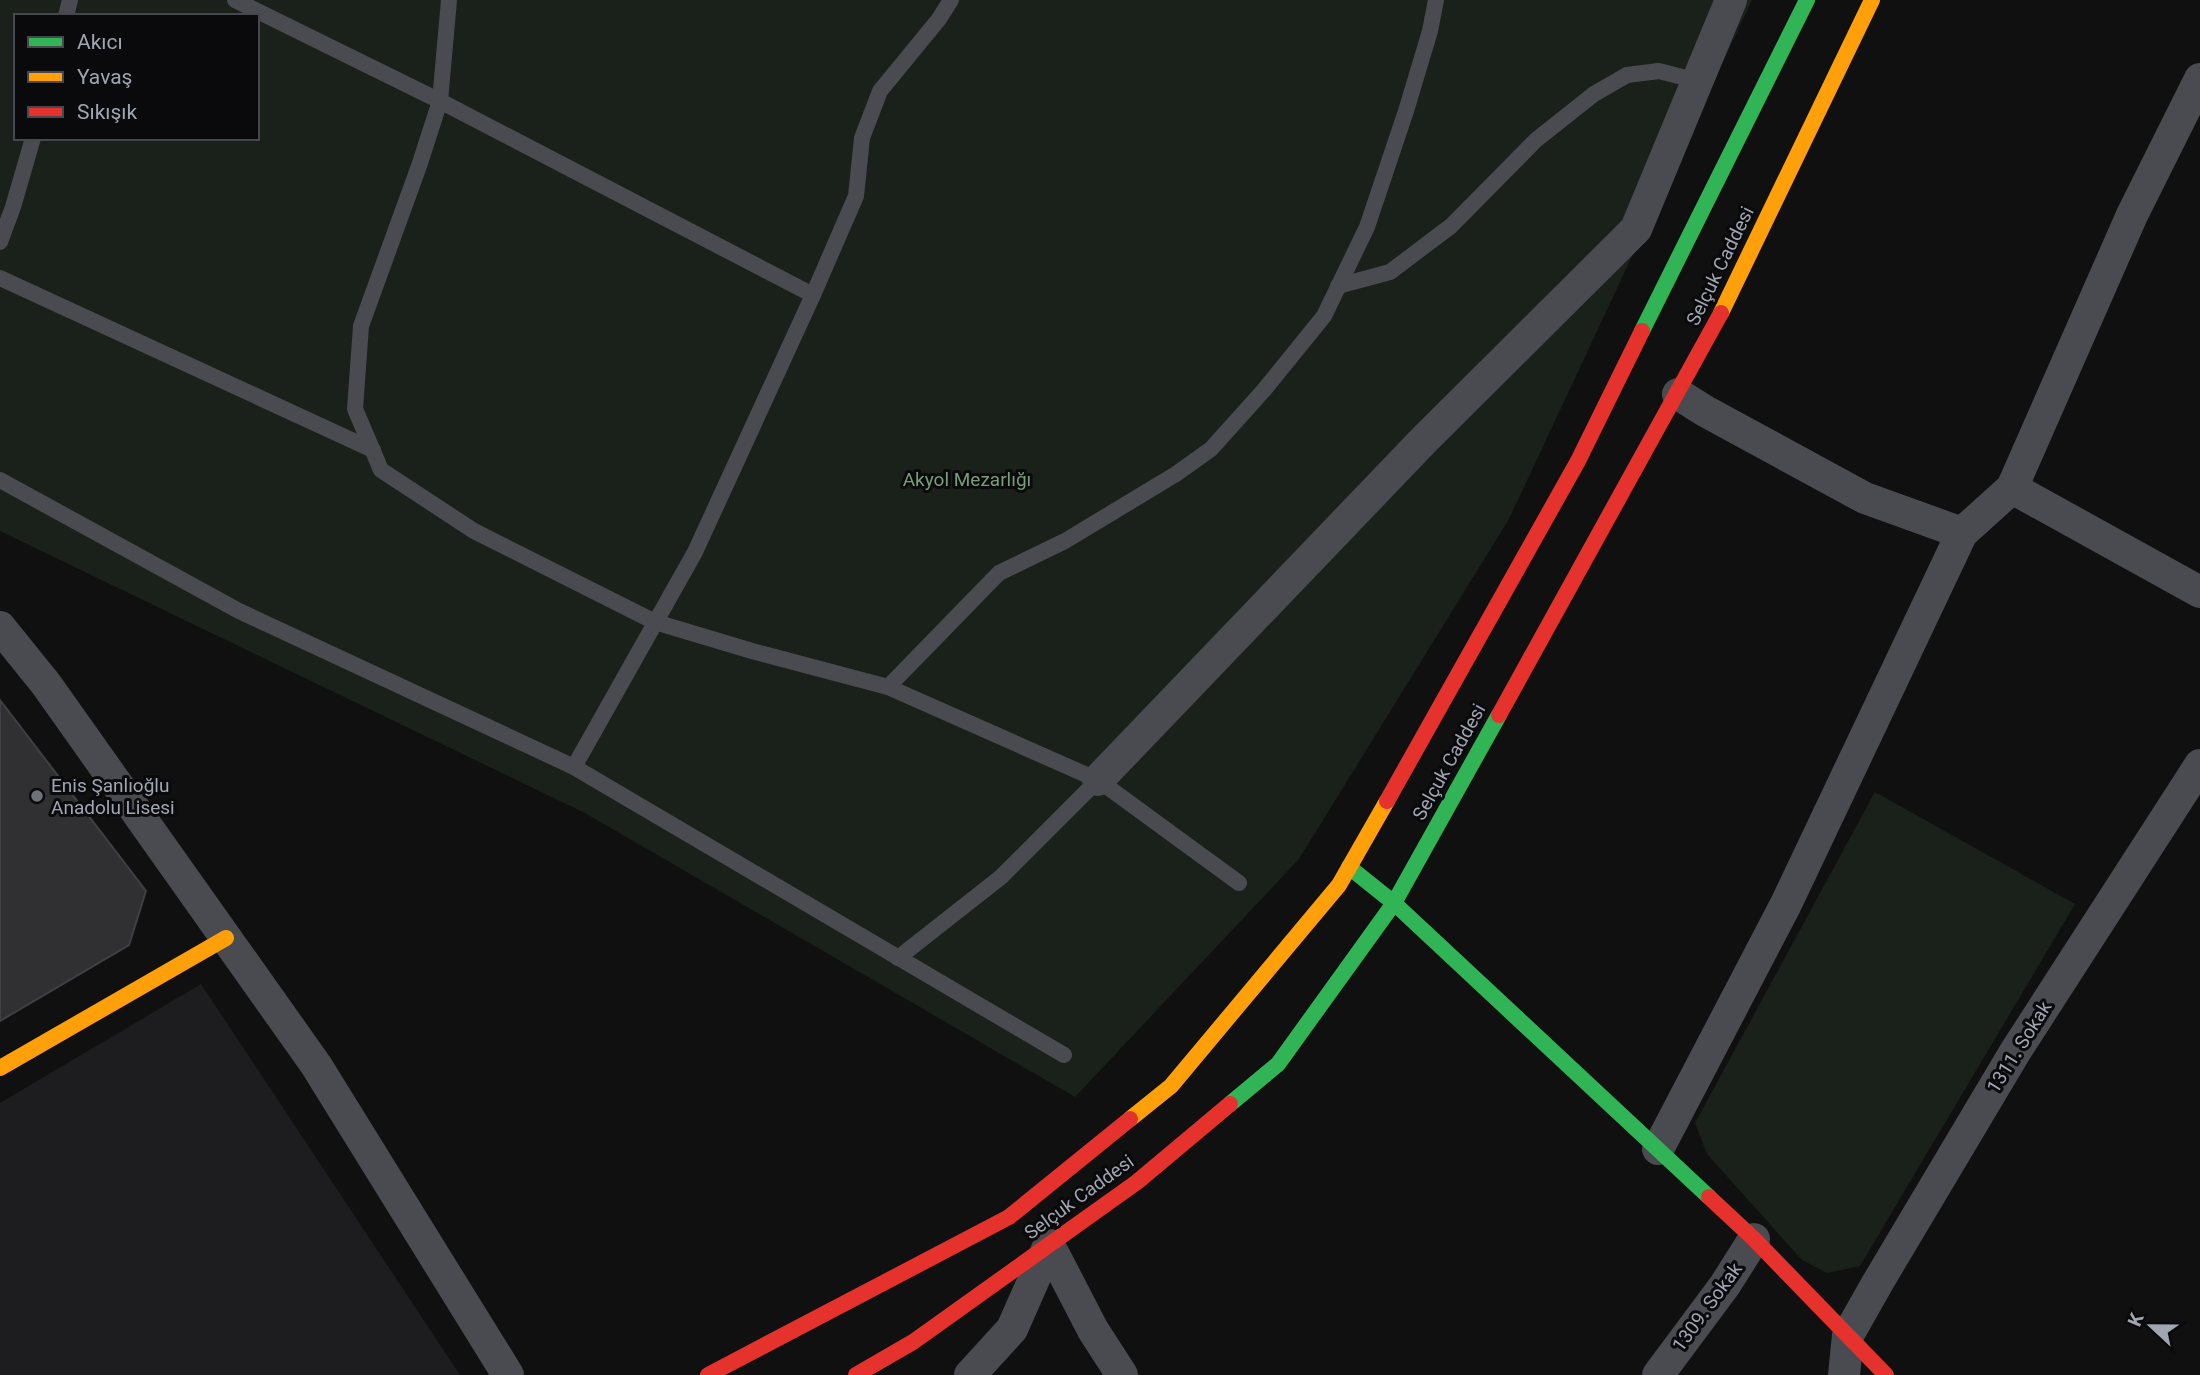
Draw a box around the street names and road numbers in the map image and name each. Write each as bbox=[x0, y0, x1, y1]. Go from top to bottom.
street label: Selçuk Caddesi bbox=[1681, 203, 1759, 329]
street label: Selçuk Caddesi bbox=[1408, 700, 1490, 824]
street label: 1311. Sokak bbox=[1982, 996, 2057, 1097]
street label: Selçuk Caddesi bbox=[1020, 1150, 1138, 1244]
street label: 1309. Sokak bbox=[1667, 1258, 1747, 1356]

